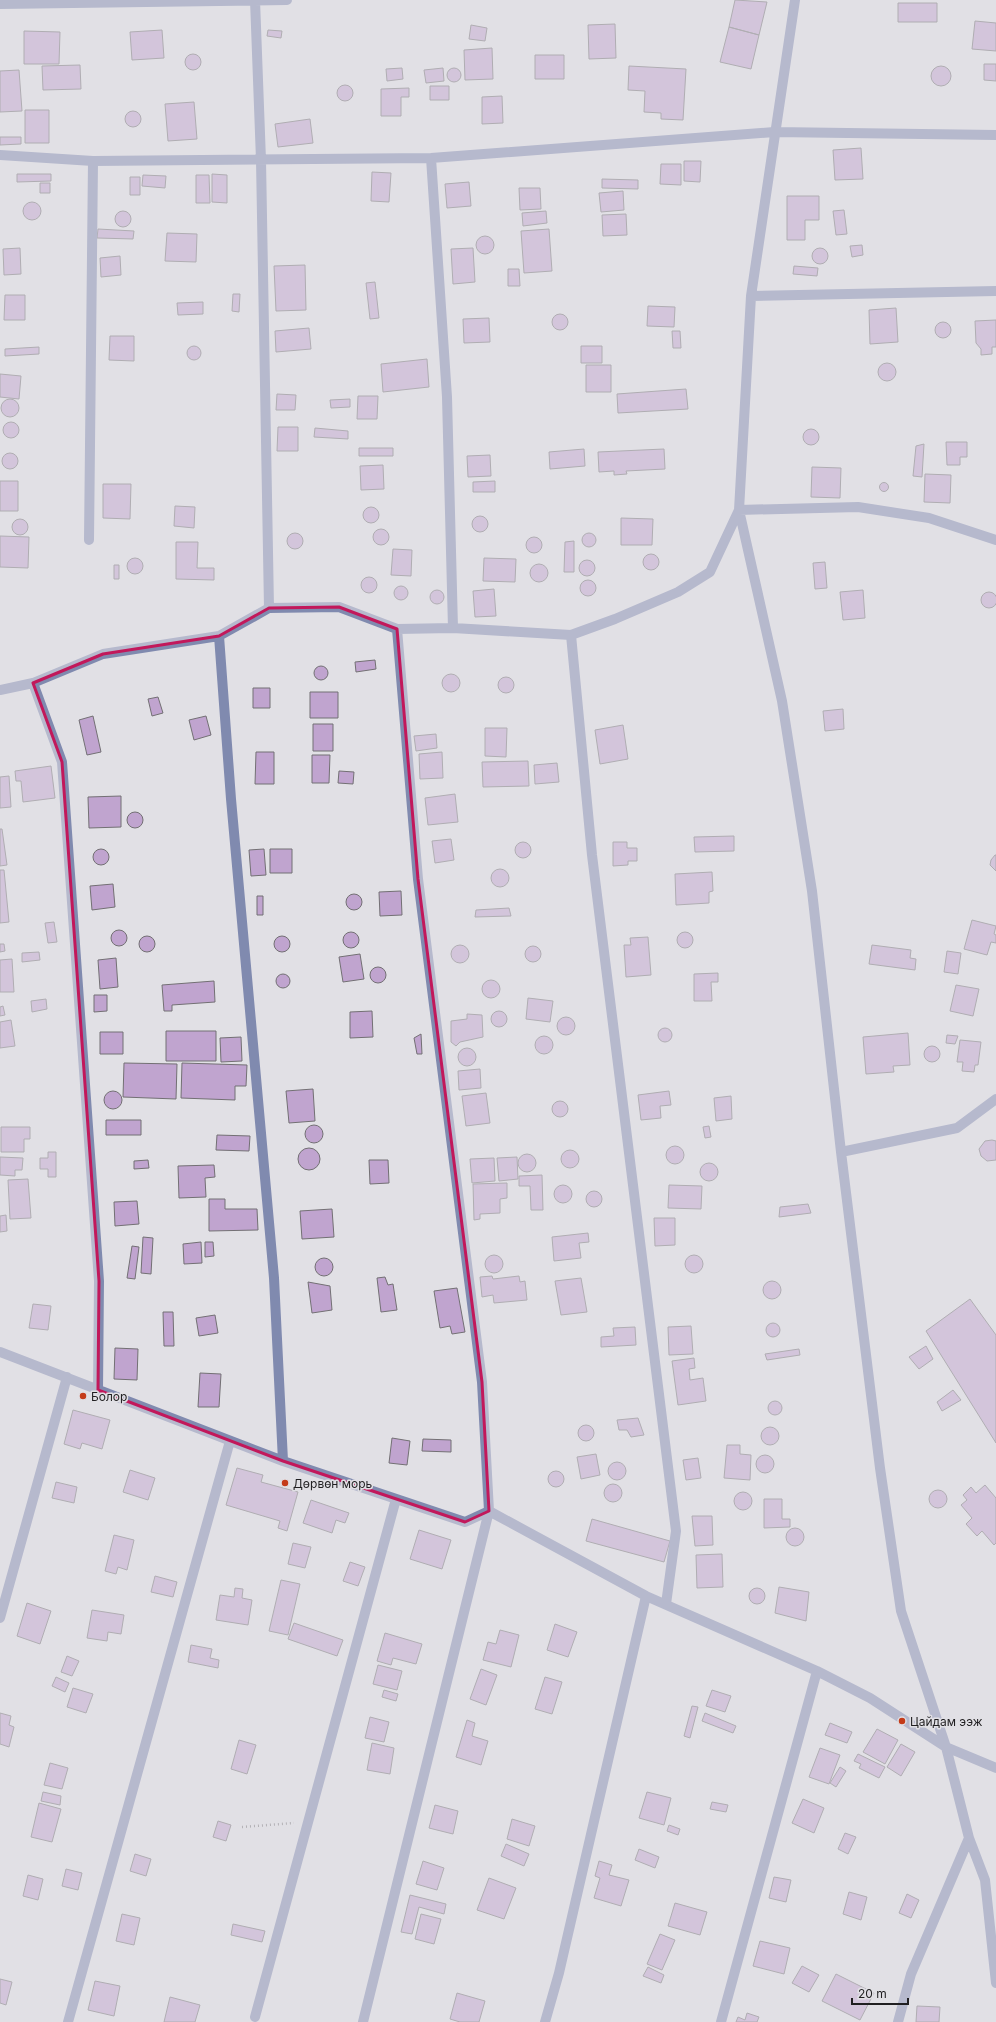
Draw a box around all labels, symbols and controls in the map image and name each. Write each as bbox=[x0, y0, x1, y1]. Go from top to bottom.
place label: Болор bbox=[91, 1389, 127, 1404]
marker: Болор bbox=[78, 1391, 88, 1401]
place label: Дөрвөн морь bbox=[293, 1476, 373, 1491]
marker: Дөрвөн морь bbox=[280, 1478, 290, 1488]
place label: Цайдам ээж bbox=[910, 1714, 983, 1729]
marker: Цайдам ээж bbox=[897, 1716, 907, 1726]
scale bar bbox=[852, 1980, 908, 2006]
text: 20 m bbox=[858, 1986, 887, 2001]

